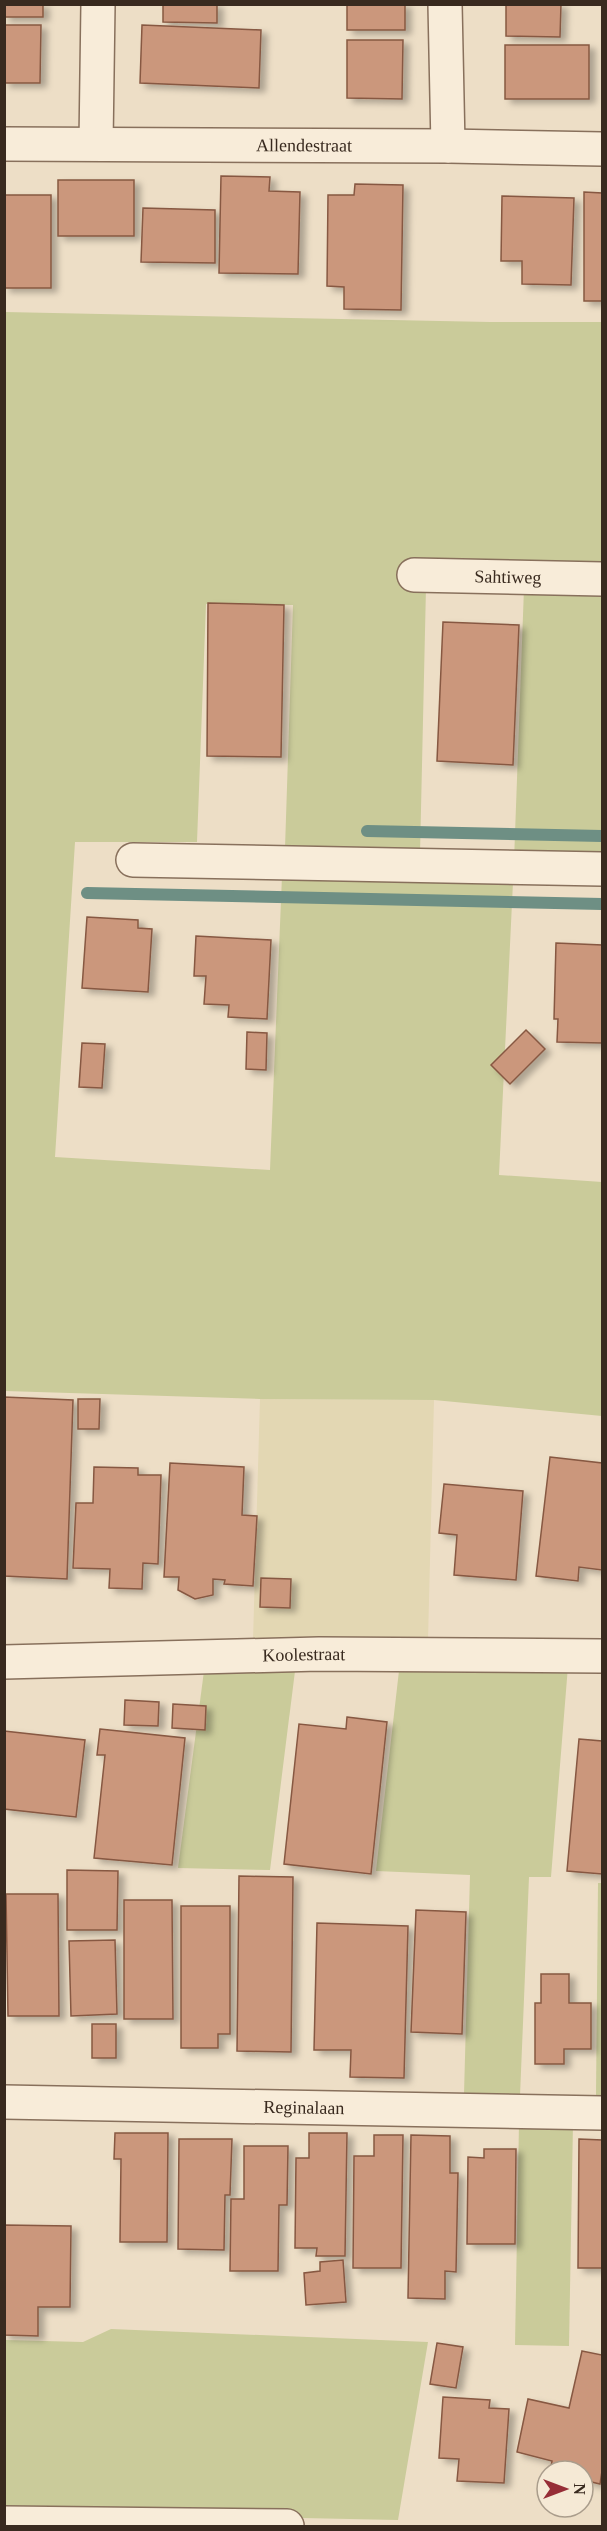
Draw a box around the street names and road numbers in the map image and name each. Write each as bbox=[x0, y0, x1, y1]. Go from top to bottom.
street label: Allendestraat bbox=[256, 135, 352, 156]
street label: Sahtiweg bbox=[474, 566, 542, 588]
street label: Koolestraat bbox=[262, 1644, 345, 1665]
street label: Reginalaan bbox=[263, 2097, 345, 2118]

